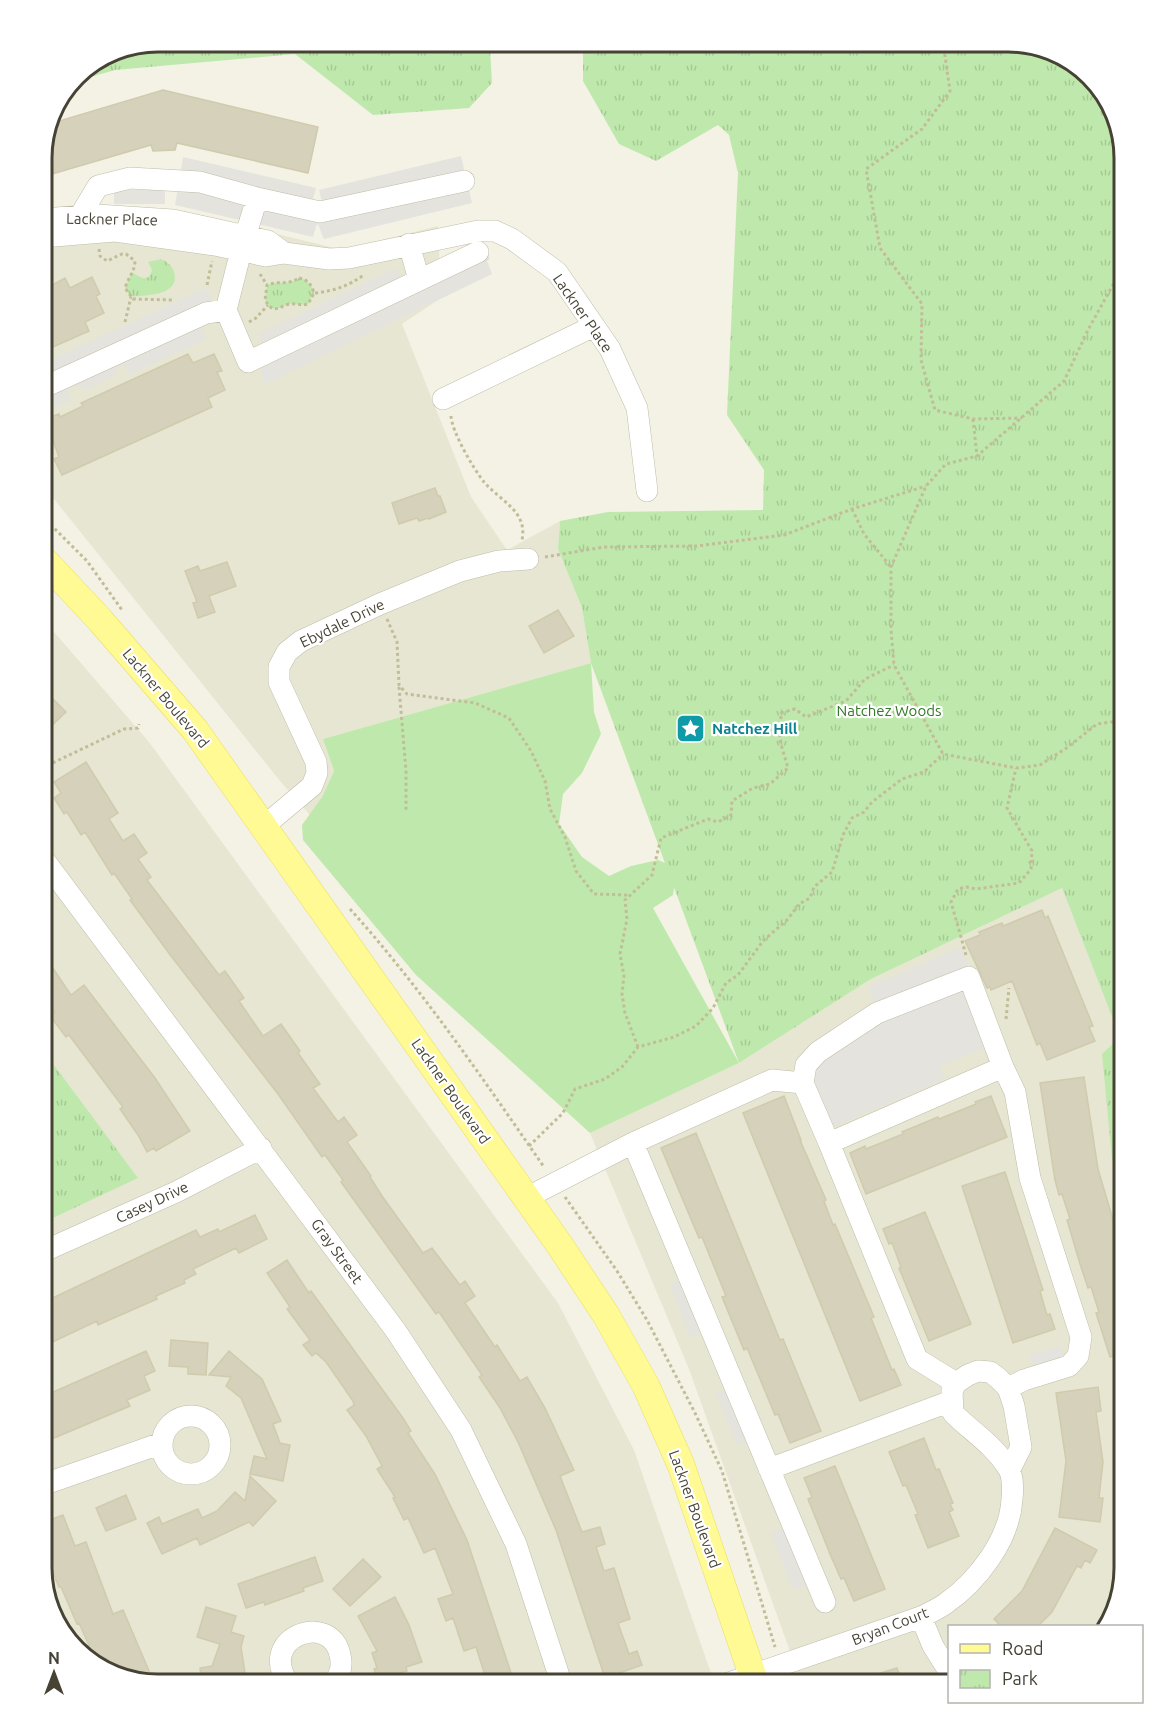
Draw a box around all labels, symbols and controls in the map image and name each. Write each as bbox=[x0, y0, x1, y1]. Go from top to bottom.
street label: Lackner Place bbox=[66, 210, 158, 228]
street label: Lackner Place bbox=[550, 271, 616, 355]
street label: Ebydale Drive bbox=[297, 595, 387, 651]
street label: Lackner Boulevard bbox=[120, 645, 212, 751]
park label: Natchez Woods bbox=[837, 702, 941, 719]
place icon: Natchez Hill bbox=[675, 712, 707, 744]
place label: Natchez Hill bbox=[712, 720, 798, 737]
street label: Lackner Boulevard bbox=[408, 1035, 494, 1147]
street label: Casey Drive bbox=[113, 1178, 191, 1226]
street label: Gray Street bbox=[308, 1215, 366, 1287]
street label: Lackner Boulevard bbox=[666, 1448, 724, 1570]
street label: Bryan Court bbox=[849, 1604, 931, 1648]
legend bbox=[948, 1625, 1143, 1703]
text: Road bbox=[1002, 1638, 1044, 1658]
north arrow bbox=[24, 1643, 84, 1703]
text: N bbox=[48, 1649, 60, 1667]
text: Park bbox=[1002, 1668, 1038, 1688]

